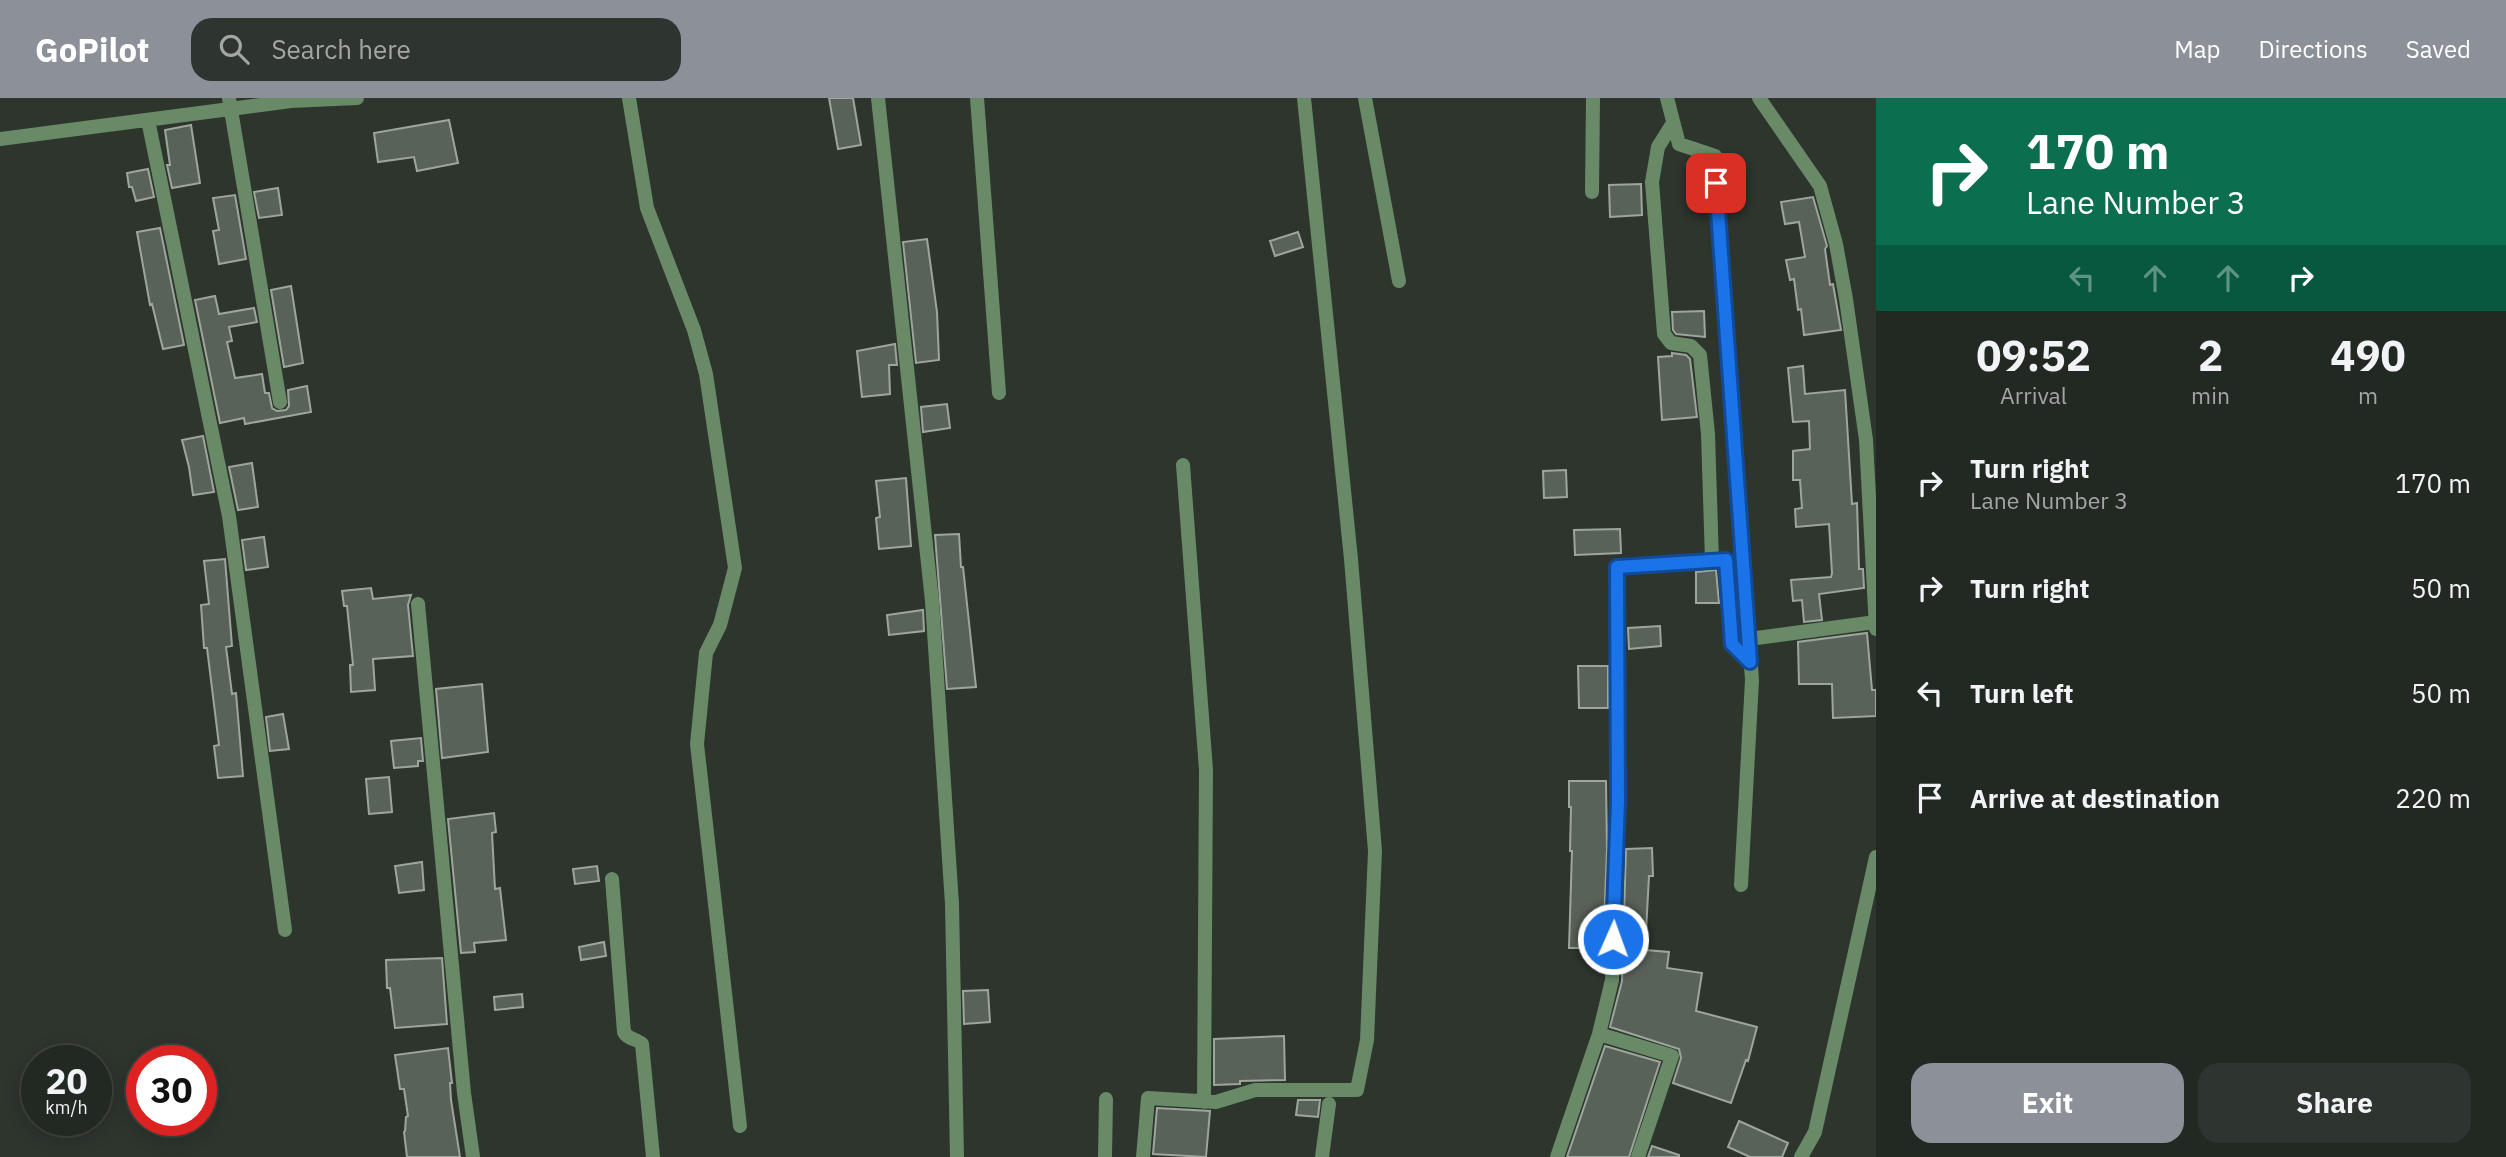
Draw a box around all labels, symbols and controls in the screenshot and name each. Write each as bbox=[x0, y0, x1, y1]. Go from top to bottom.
search box bbox=[191, 18, 681, 81]
text: GoPilot bbox=[35, 28, 149, 71]
icon: search bbox=[215, 30, 253, 68]
text: Search here bbox=[271, 32, 411, 66]
text: Map bbox=[2174, 33, 2220, 65]
text: Directions bbox=[2258, 33, 2368, 65]
text: Saved bbox=[2406, 33, 2471, 65]
text: 170 m bbox=[2026, 119, 2170, 182]
icon: right bbox=[1911, 126, 2002, 217]
pin bbox=[1686, 153, 1746, 213]
icon: arrive bbox=[1697, 164, 1735, 202]
text: Lane Number 3 bbox=[2026, 181, 2246, 223]
icon: left bbox=[2063, 259, 2101, 297]
icon: ahead bbox=[2136, 259, 2174, 297]
icon: ahead bbox=[2209, 259, 2247, 297]
icon: right bbox=[2282, 259, 2320, 297]
text: 09:52 bbox=[1976, 328, 2091, 383]
text: 2 bbox=[2198, 328, 2223, 383]
text: 490 bbox=[2330, 328, 2406, 383]
text: Arrival bbox=[2000, 380, 2067, 410]
text: min bbox=[2191, 380, 2230, 410]
text: m bbox=[2358, 380, 2378, 410]
text: Turn right bbox=[1970, 451, 2089, 485]
icon: right bbox=[1911, 464, 1949, 502]
text: 170 m bbox=[2395, 466, 2471, 500]
text: Lane Number 3 bbox=[1970, 485, 2128, 515]
icon: right bbox=[1911, 569, 1949, 607]
text: Turn right bbox=[1970, 571, 2089, 605]
text: 50 m bbox=[2411, 571, 2471, 605]
icon: left bbox=[1911, 674, 1949, 712]
text: Turn left bbox=[1970, 676, 2073, 710]
text: 50 m bbox=[2411, 676, 2471, 710]
icon: arrive bbox=[1911, 779, 1949, 817]
text: Arrive at destination bbox=[1970, 781, 2220, 815]
text: 220 m bbox=[2395, 781, 2471, 815]
position arrow bbox=[1576, 902, 1650, 976]
speed limit sign: 30 bbox=[126, 1045, 217, 1136]
text: 20 bbox=[45, 1058, 88, 1104]
button: Exit bbox=[1911, 1063, 2184, 1143]
button: Share bbox=[2198, 1063, 2471, 1143]
text: km/h bbox=[45, 1096, 88, 1119]

